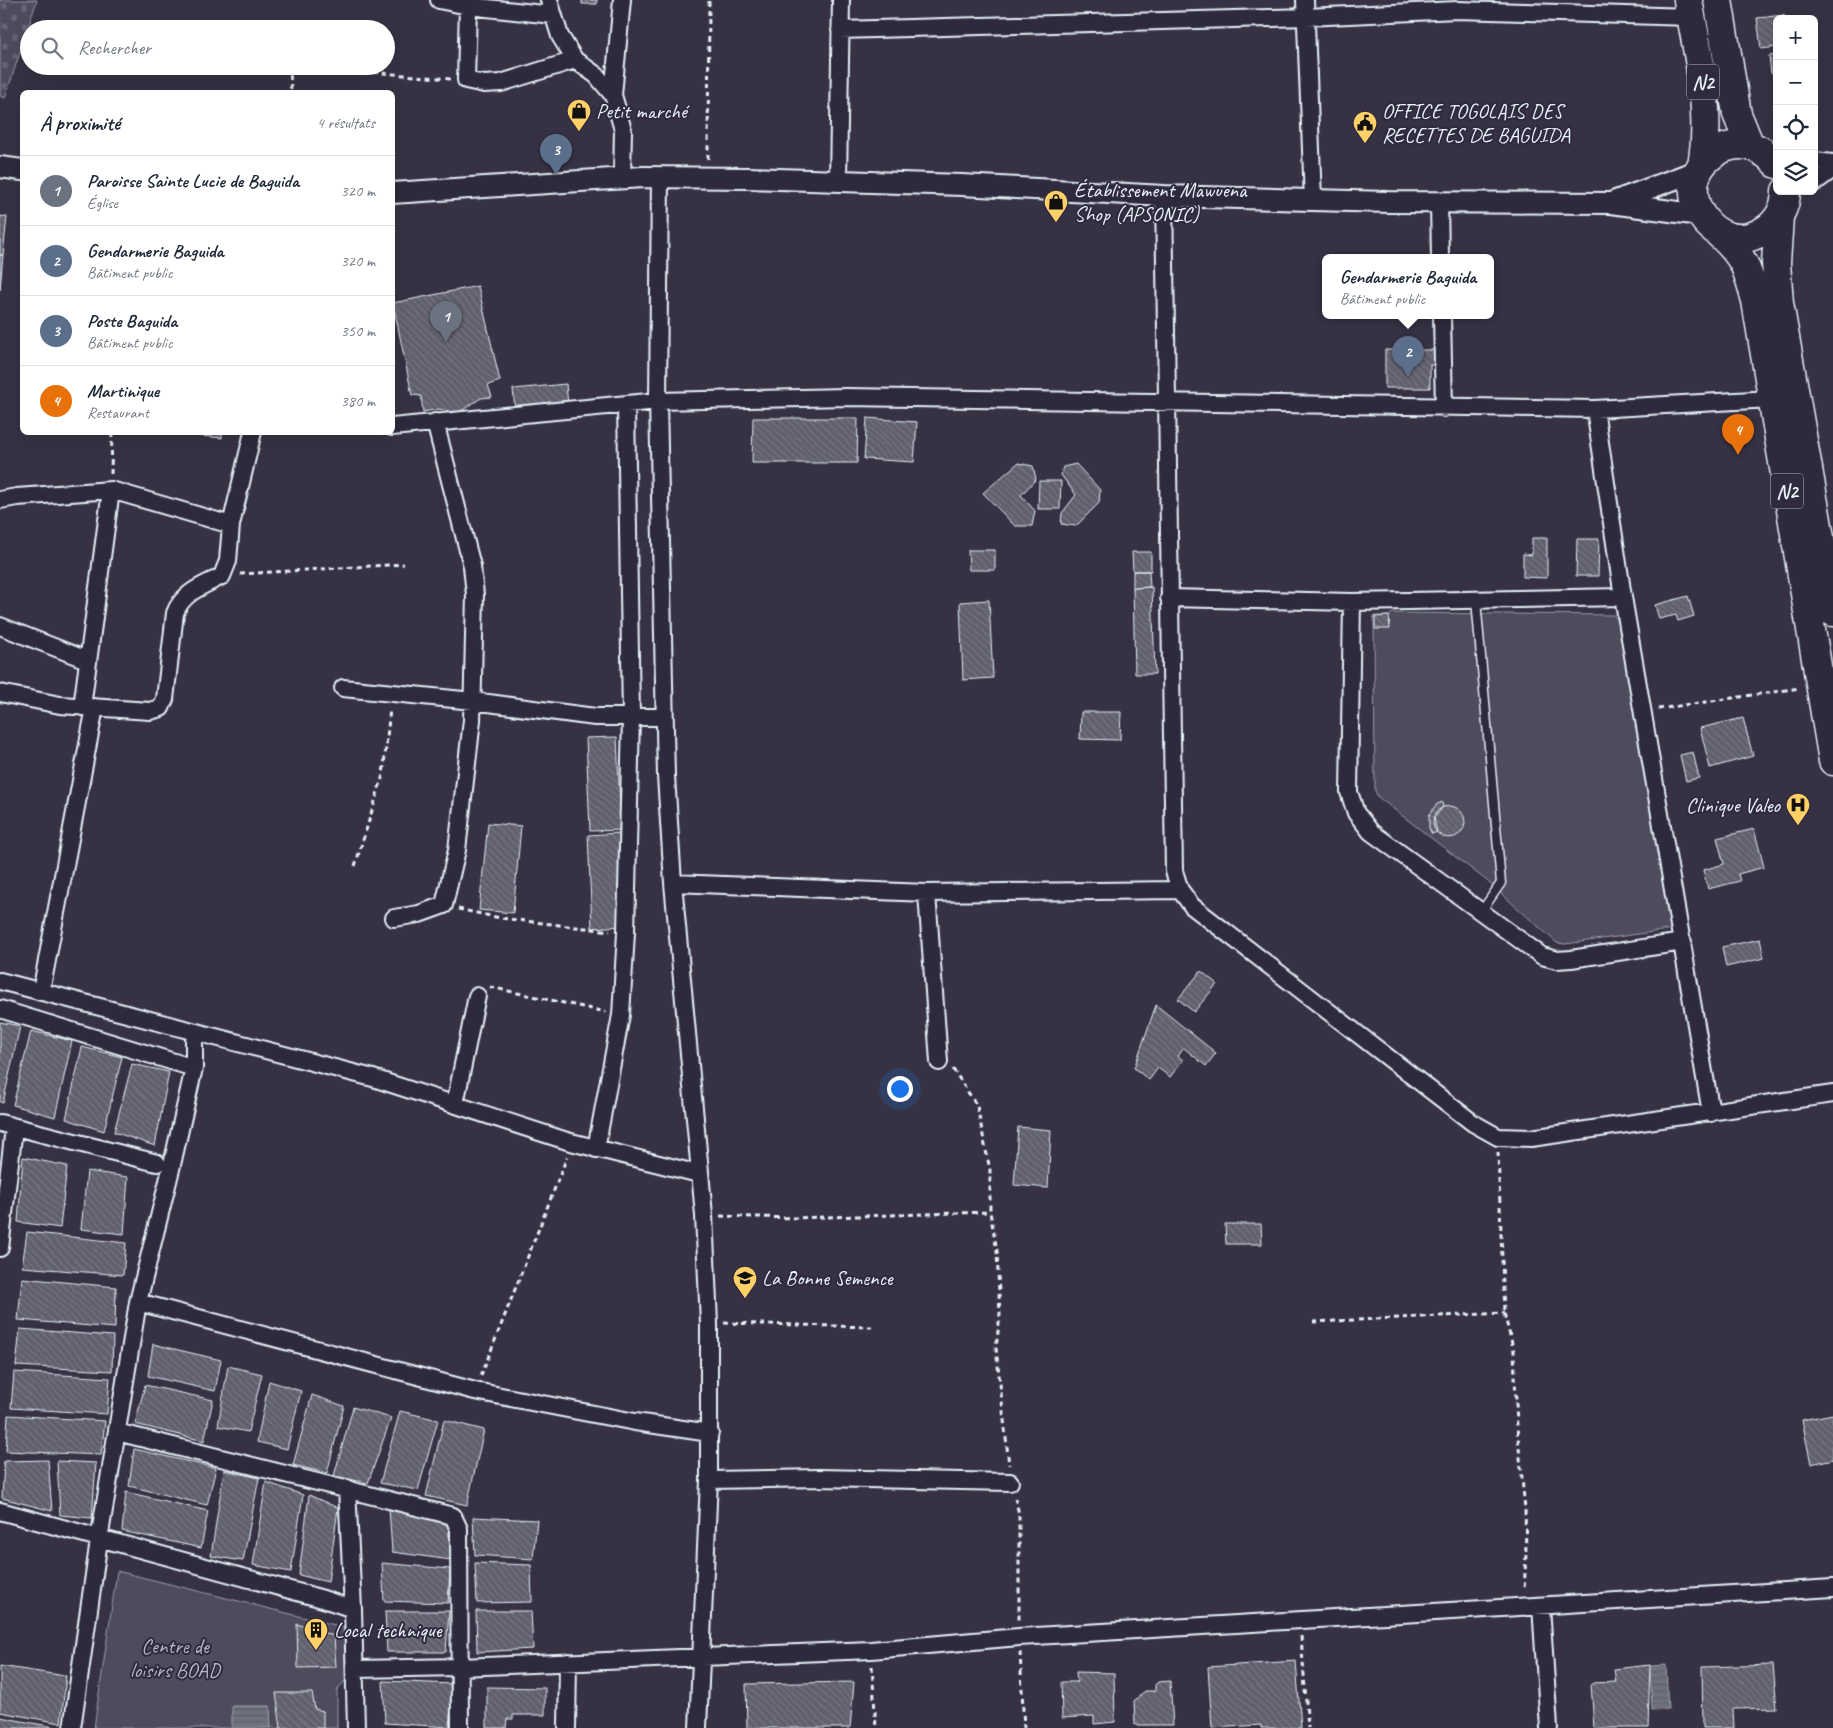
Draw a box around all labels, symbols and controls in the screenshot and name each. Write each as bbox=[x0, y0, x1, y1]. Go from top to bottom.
map controls bbox=[1773, 15, 1818, 195]
button: + bbox=[1773, 15, 1818, 60]
search box bbox=[20, 20, 395, 75]
icon: search bbox=[38, 34, 66, 62]
text: Rechercher bbox=[78, 36, 151, 60]
button: − bbox=[1773, 60, 1818, 105]
road number: N2 bbox=[1687, 64, 1719, 100]
shop icon: Petit marché bbox=[566, 98, 592, 132]
place label: Petit marché bbox=[596, 98, 690, 124]
place label: OFFICE TOGOLAIS DES RECETTES DE BAGUIDA bbox=[1382, 98, 1571, 148]
button: locate bbox=[1773, 105, 1818, 150]
text: À proximité bbox=[40, 110, 120, 136]
public building icon: OFFICE TOGOLAIS DES RECETTES DE BAGUIDA bbox=[1352, 110, 1378, 144]
text: 4 résultats bbox=[316, 113, 375, 133]
pin: 3 bbox=[540, 134, 572, 175]
button: layers bbox=[1773, 150, 1818, 195]
text: Paroisse Sainte Lucie de Baguida bbox=[87, 169, 299, 193]
place label: Établissement Mawuena Shop (APSONIC) bbox=[1074, 177, 1248, 227]
text: 1 bbox=[52, 181, 60, 201]
text: 320 m bbox=[341, 181, 375, 201]
shop icon: Établissement Mawuena Shop (APSONIC) bbox=[1043, 189, 1069, 223]
text: Église bbox=[87, 193, 118, 213]
text: Gendarmerie Baguida bbox=[87, 239, 224, 263]
text: 2 bbox=[52, 251, 60, 271]
text: 320 m bbox=[341, 251, 375, 271]
popup bbox=[1322, 254, 1494, 319]
text: Bâtiment public bbox=[87, 263, 172, 283]
text: Gendarmerie Baguida bbox=[1340, 265, 1476, 289]
text: Bâtiment public bbox=[1340, 289, 1425, 309]
pin: 1 bbox=[430, 301, 462, 342]
text: Poste Baguida bbox=[87, 309, 177, 333]
text: 3 bbox=[52, 321, 60, 341]
text: 350 m bbox=[341, 321, 375, 341]
text: Bâtiment public bbox=[87, 333, 172, 353]
pin: 2 bbox=[1392, 336, 1424, 377]
text: Martinique bbox=[87, 379, 159, 403]
text: 4 bbox=[52, 391, 60, 411]
text: 380 m bbox=[341, 391, 375, 411]
text: Restaurant bbox=[87, 403, 149, 423]
pin: 4 bbox=[1722, 414, 1754, 455]
road number: N2 bbox=[1771, 474, 1803, 508]
place label: Clinique Valeo bbox=[1686, 792, 1782, 818]
hospital icon: Clinique Valeo bbox=[1785, 792, 1811, 826]
your location bbox=[887, 1076, 913, 1102]
school or university icon: La Bonne Semence bbox=[732, 1265, 758, 1299]
place label: La Bonne Semence bbox=[762, 1265, 894, 1291]
building icon: Local technique bbox=[303, 1617, 329, 1651]
place label: Local technique bbox=[334, 1617, 443, 1643]
park label: Centre de loisirs BOAD bbox=[130, 1633, 222, 1683]

